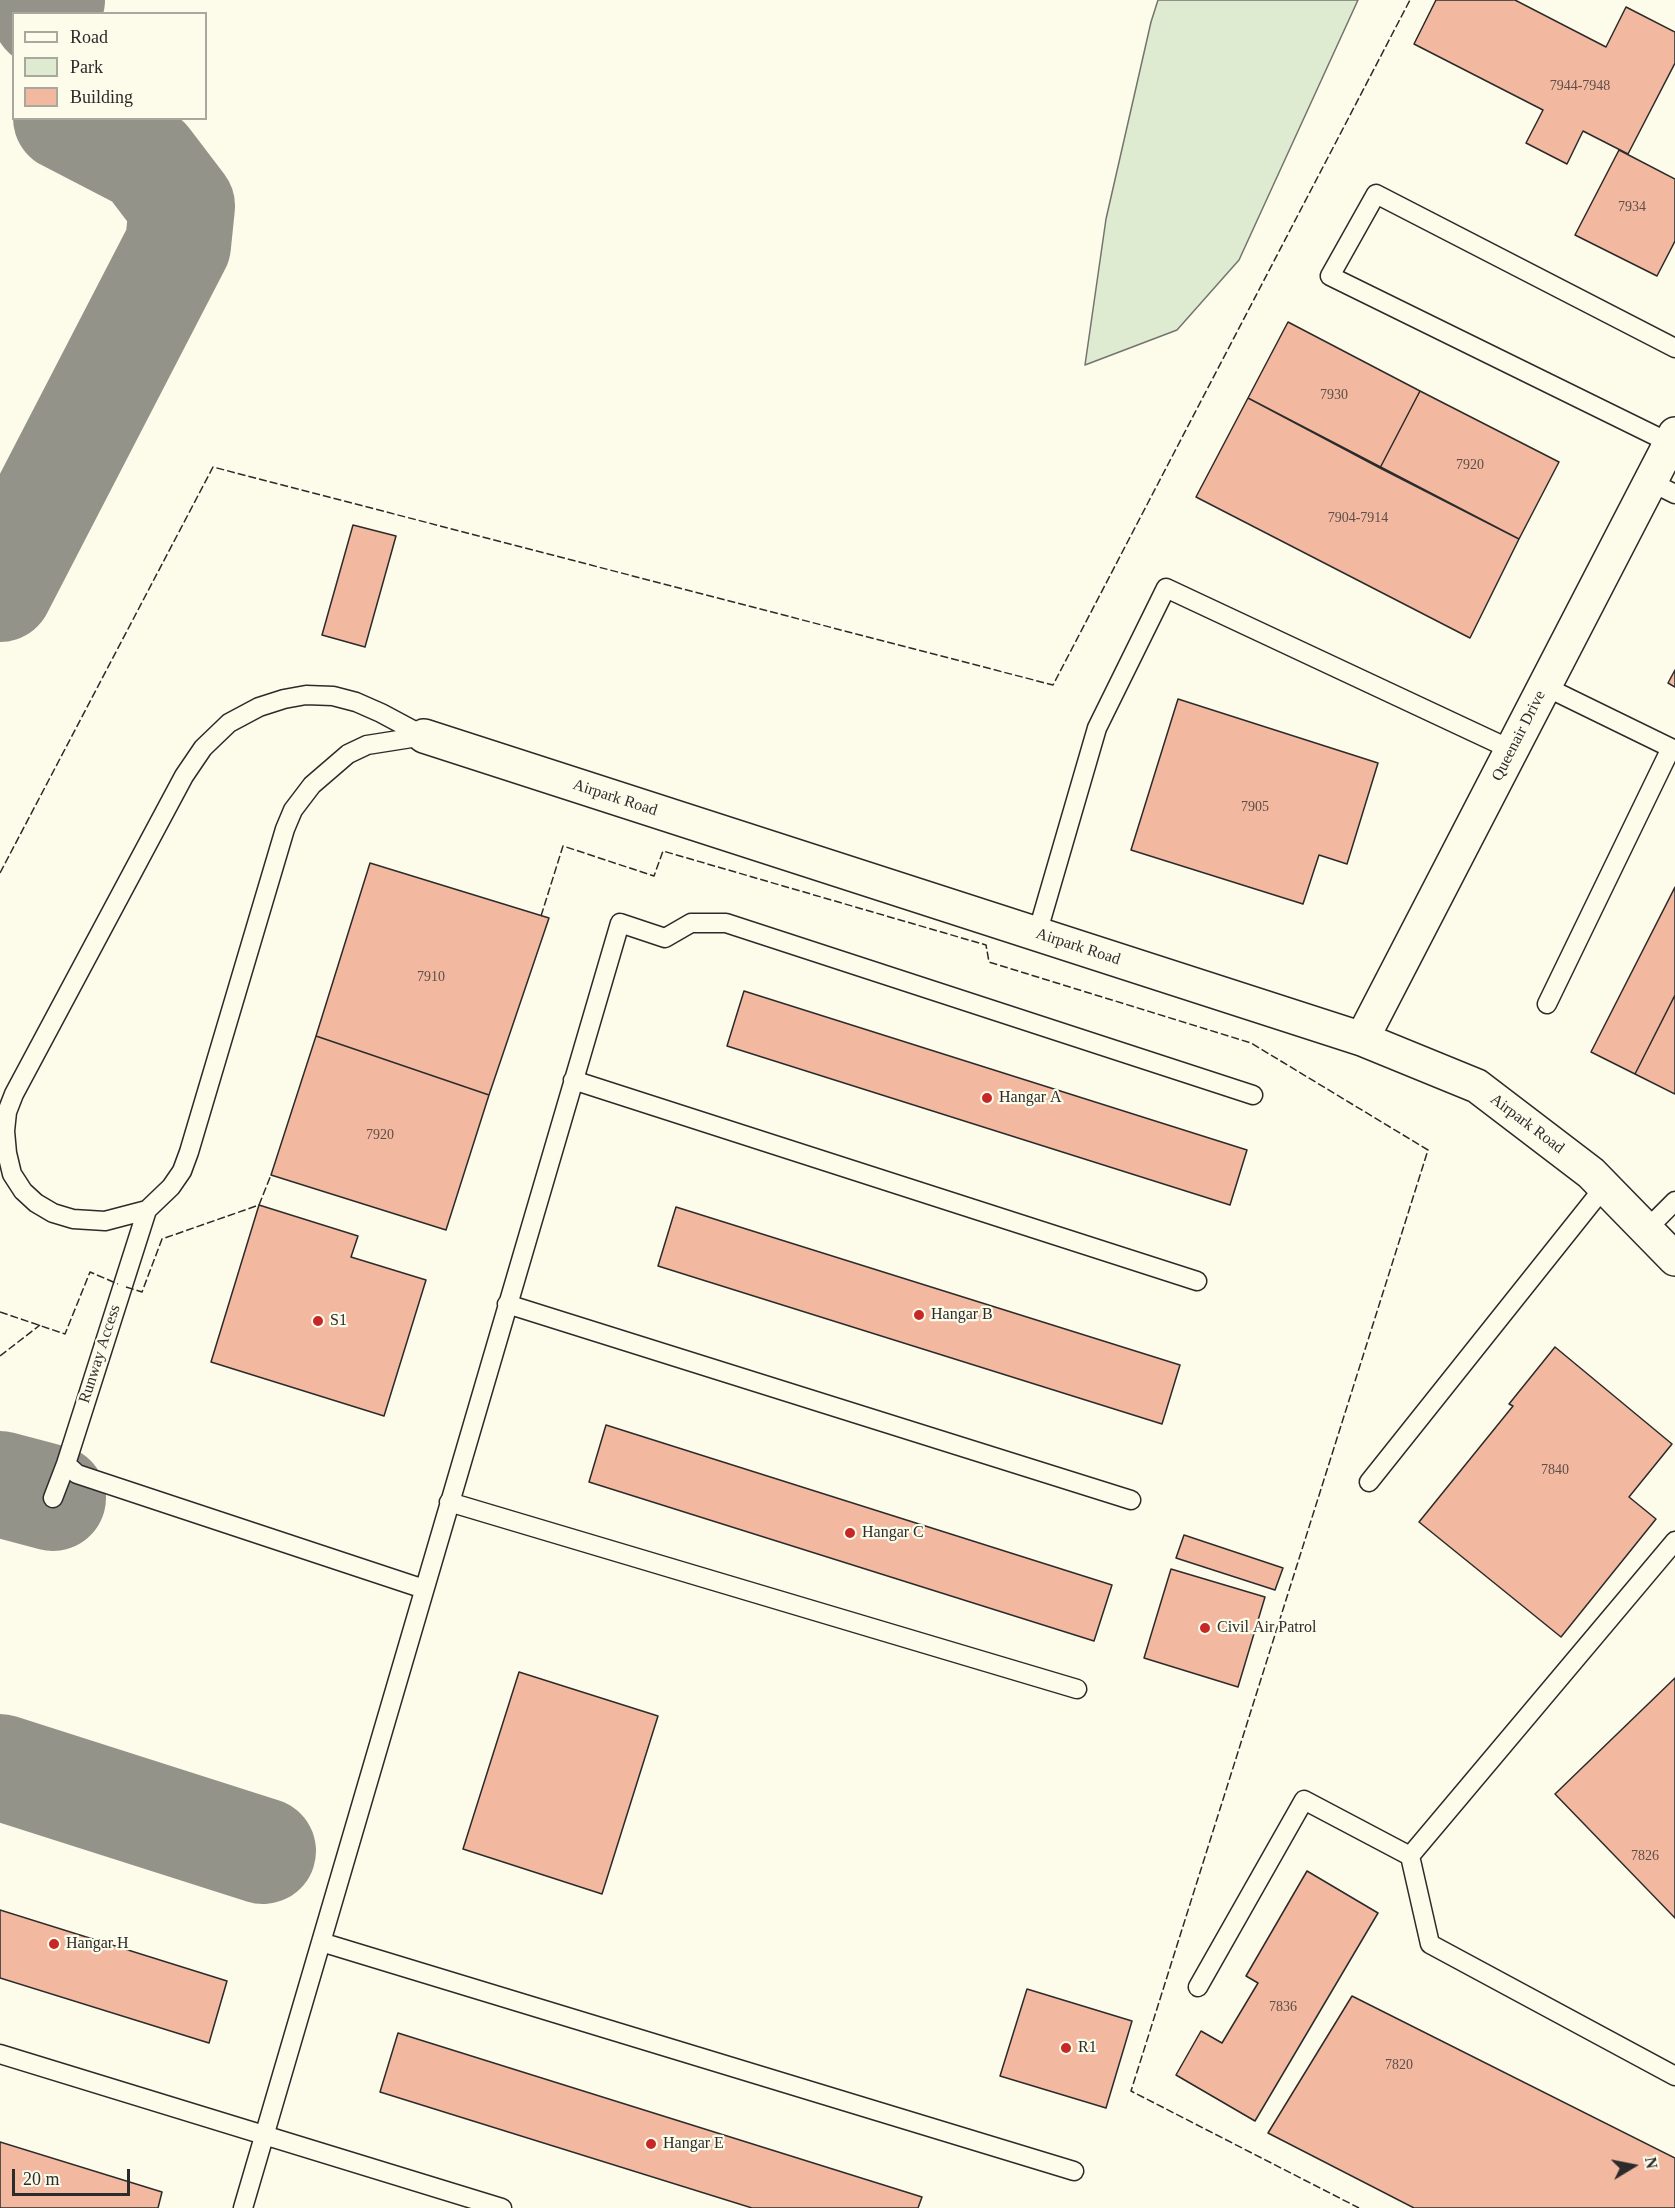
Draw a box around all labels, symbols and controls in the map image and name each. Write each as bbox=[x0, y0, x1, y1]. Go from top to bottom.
legend bbox=[12, 12, 207, 120]
text: Road bbox=[70, 27, 108, 47]
text: Park bbox=[70, 57, 103, 77]
house number: 7944-7948 bbox=[1550, 78, 1610, 94]
text: Building bbox=[70, 87, 133, 107]
house number: 7934 bbox=[1618, 199, 1646, 215]
house number: 7930 bbox=[1320, 387, 1348, 403]
house number: 7920 bbox=[1456, 457, 1484, 473]
house number: 7904-7914 bbox=[1328, 510, 1388, 526]
street label: Queenair Drive bbox=[1488, 688, 1550, 784]
street label: Airpark Road bbox=[570, 775, 660, 821]
house number: 7905 bbox=[1241, 799, 1269, 815]
street label: Airpark Road bbox=[1033, 924, 1123, 970]
house number: 7910 bbox=[417, 969, 445, 985]
place label: Hangar A bbox=[999, 1088, 1062, 1108]
street label: Airpark Road bbox=[1486, 1090, 1568, 1158]
marker: Hangar A bbox=[980, 1091, 994, 1105]
house number: 7920 bbox=[366, 1127, 394, 1143]
street label: Runway Access bbox=[75, 1302, 125, 1406]
place label: Hangar B bbox=[931, 1305, 993, 1325]
marker: Hangar B bbox=[912, 1308, 926, 1322]
place label: S1 bbox=[330, 1311, 347, 1331]
marker: S1 bbox=[311, 1314, 325, 1328]
house number: 7840 bbox=[1541, 1462, 1569, 1478]
place label: Hangar C bbox=[862, 1523, 924, 1543]
marker: Hangar C bbox=[843, 1526, 857, 1540]
place label: Civil Air Patrol bbox=[1217, 1618, 1317, 1638]
marker: Civil Air Patrol bbox=[1198, 1621, 1212, 1635]
house number: 7826 bbox=[1631, 1848, 1659, 1864]
place label: Hangar H bbox=[66, 1934, 129, 1954]
marker: Hangar H bbox=[47, 1937, 61, 1951]
house number: 7836 bbox=[1269, 1999, 1297, 2015]
place label: R1 bbox=[1078, 2038, 1097, 2058]
marker: R1 bbox=[1059, 2041, 1073, 2055]
house number: 7820 bbox=[1385, 2057, 1413, 2073]
place label: Hangar E bbox=[663, 2134, 724, 2154]
north arrow bbox=[1603, 2136, 1663, 2196]
marker: Hangar E bbox=[644, 2137, 658, 2151]
text: N bbox=[1642, 2156, 1661, 2170]
scale bar bbox=[15, 2157, 134, 2195]
text: 20 m bbox=[23, 2169, 60, 2189]

